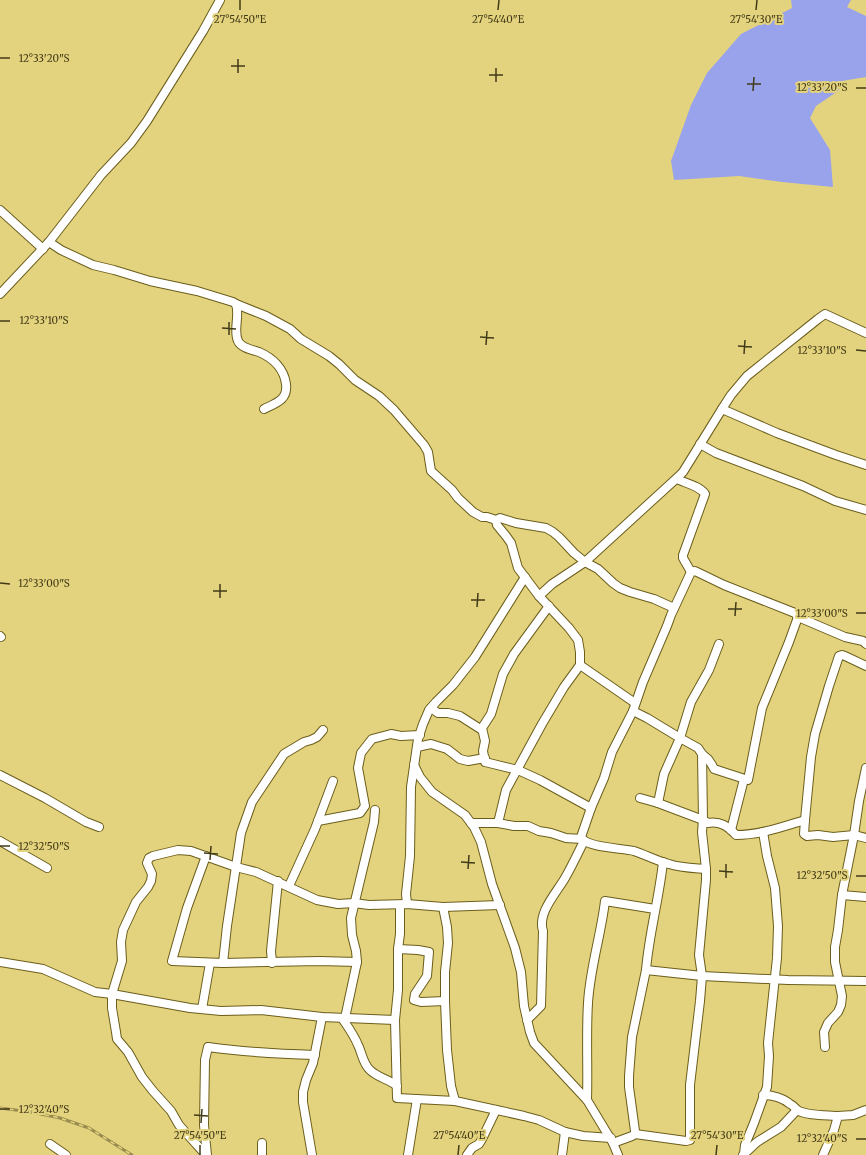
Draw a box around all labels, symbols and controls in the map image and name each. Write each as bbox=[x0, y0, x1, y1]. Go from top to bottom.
text: 27°54'50"E bbox=[214, 13, 267, 26]
text: 27°54'40"E bbox=[472, 13, 525, 26]
text: 27°54'30"E bbox=[730, 13, 783, 26]
text: 12°33'20"S bbox=[19, 52, 69, 65]
text: 12°33'20"S bbox=[797, 81, 847, 94]
text: 12°33'10"S bbox=[19, 314, 69, 327]
text: 12°33'10"S bbox=[797, 344, 847, 357]
text: 12°33'00"S bbox=[18, 577, 70, 590]
text: 12°33'00"S bbox=[796, 607, 848, 620]
text: 12°32'50"S bbox=[19, 840, 69, 853]
text: 12°32'50"S bbox=[797, 869, 847, 882]
text: 12°32'40"S bbox=[19, 1103, 69, 1116]
text: 27°54'50"E bbox=[174, 1129, 227, 1142]
text: 27°54'40"E bbox=[433, 1129, 486, 1142]
text: 27°54'30"E bbox=[691, 1129, 744, 1142]
text: 12°32'40"S bbox=[797, 1132, 847, 1145]

